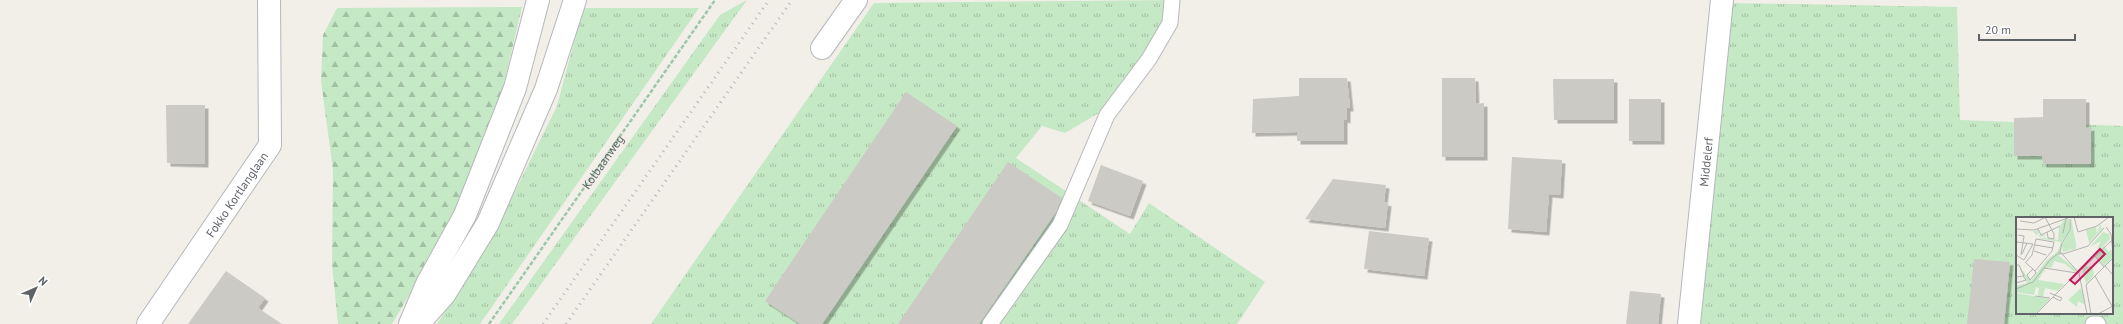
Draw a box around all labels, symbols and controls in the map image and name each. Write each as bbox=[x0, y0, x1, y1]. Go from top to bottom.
scale bar bbox=[1979, 16, 2075, 42]
text: 20 m bbox=[1985, 22, 2011, 37]
street label: Kolbaanweg bbox=[578, 132, 626, 192]
street label: Middelerf bbox=[1696, 135, 1716, 187]
street label: Fokko Kortlanglaan bbox=[202, 149, 271, 240]
inset map bbox=[2016, 217, 2113, 314]
north arrow bbox=[16, 268, 56, 308]
text: N bbox=[36, 273, 51, 288]

